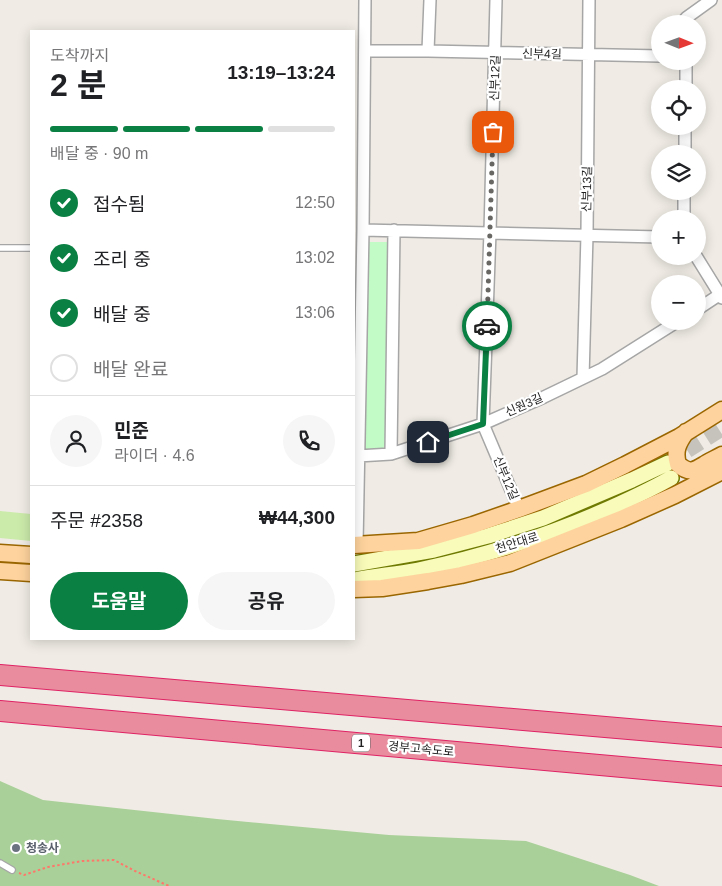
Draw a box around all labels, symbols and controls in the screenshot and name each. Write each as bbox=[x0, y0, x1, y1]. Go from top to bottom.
north arrow bbox=[651, 15, 706, 70]
map controls bbox=[651, 15, 706, 330]
text: 도착까지 bbox=[50, 47, 109, 64]
street label: 신부4길 bbox=[522, 47, 562, 61]
street label: 신부12길 bbox=[487, 55, 503, 101]
text: 13:19–13:24 bbox=[227, 62, 335, 83]
text: 2 분 bbox=[50, 67, 106, 103]
button: locate bbox=[651, 80, 706, 135]
pin bbox=[472, 111, 514, 153]
icon: bag bbox=[479, 118, 507, 146]
text: 배달 중 · 90 m bbox=[50, 145, 148, 162]
button: layers bbox=[651, 145, 706, 200]
street label: 신부13길 bbox=[580, 166, 594, 212]
icon: check bbox=[50, 189, 78, 217]
text: 접수됨 bbox=[93, 194, 145, 215]
text: 12:50 bbox=[295, 194, 335, 211]
button: + bbox=[651, 210, 706, 265]
icon: check bbox=[50, 244, 78, 272]
text: 조리 중 bbox=[93, 249, 151, 270]
text: 13:02 bbox=[295, 249, 335, 266]
button: − bbox=[651, 275, 706, 330]
icon: check bbox=[50, 299, 78, 327]
courier bbox=[462, 301, 512, 351]
text: 배달 중 bbox=[93, 304, 151, 325]
text: 13:06 bbox=[295, 304, 335, 321]
icon: car bbox=[473, 312, 501, 340]
text: 배달 완료 bbox=[93, 359, 168, 380]
street label: 신원3길 bbox=[503, 391, 545, 419]
button: person bbox=[50, 415, 102, 467]
button: phone bbox=[283, 415, 335, 467]
text: 민준 bbox=[114, 420, 149, 441]
pin bbox=[407, 421, 449, 463]
icon: home bbox=[414, 428, 442, 456]
text: 라이더 · 4.6 bbox=[114, 447, 195, 464]
street label: 신부12길 bbox=[490, 454, 522, 502]
text: ₩44,300 bbox=[259, 507, 335, 528]
text: 주문 #2358 bbox=[50, 510, 143, 531]
street label: 천안대로 bbox=[494, 530, 540, 556]
button: 도움말 bbox=[50, 572, 188, 630]
button: 공유 bbox=[198, 572, 335, 630]
road number: 1 bbox=[352, 734, 370, 751]
street label: 경부고속도로 bbox=[387, 739, 455, 759]
place label: 청송사 bbox=[26, 841, 59, 855]
marker: 청송사 bbox=[10, 842, 22, 854]

